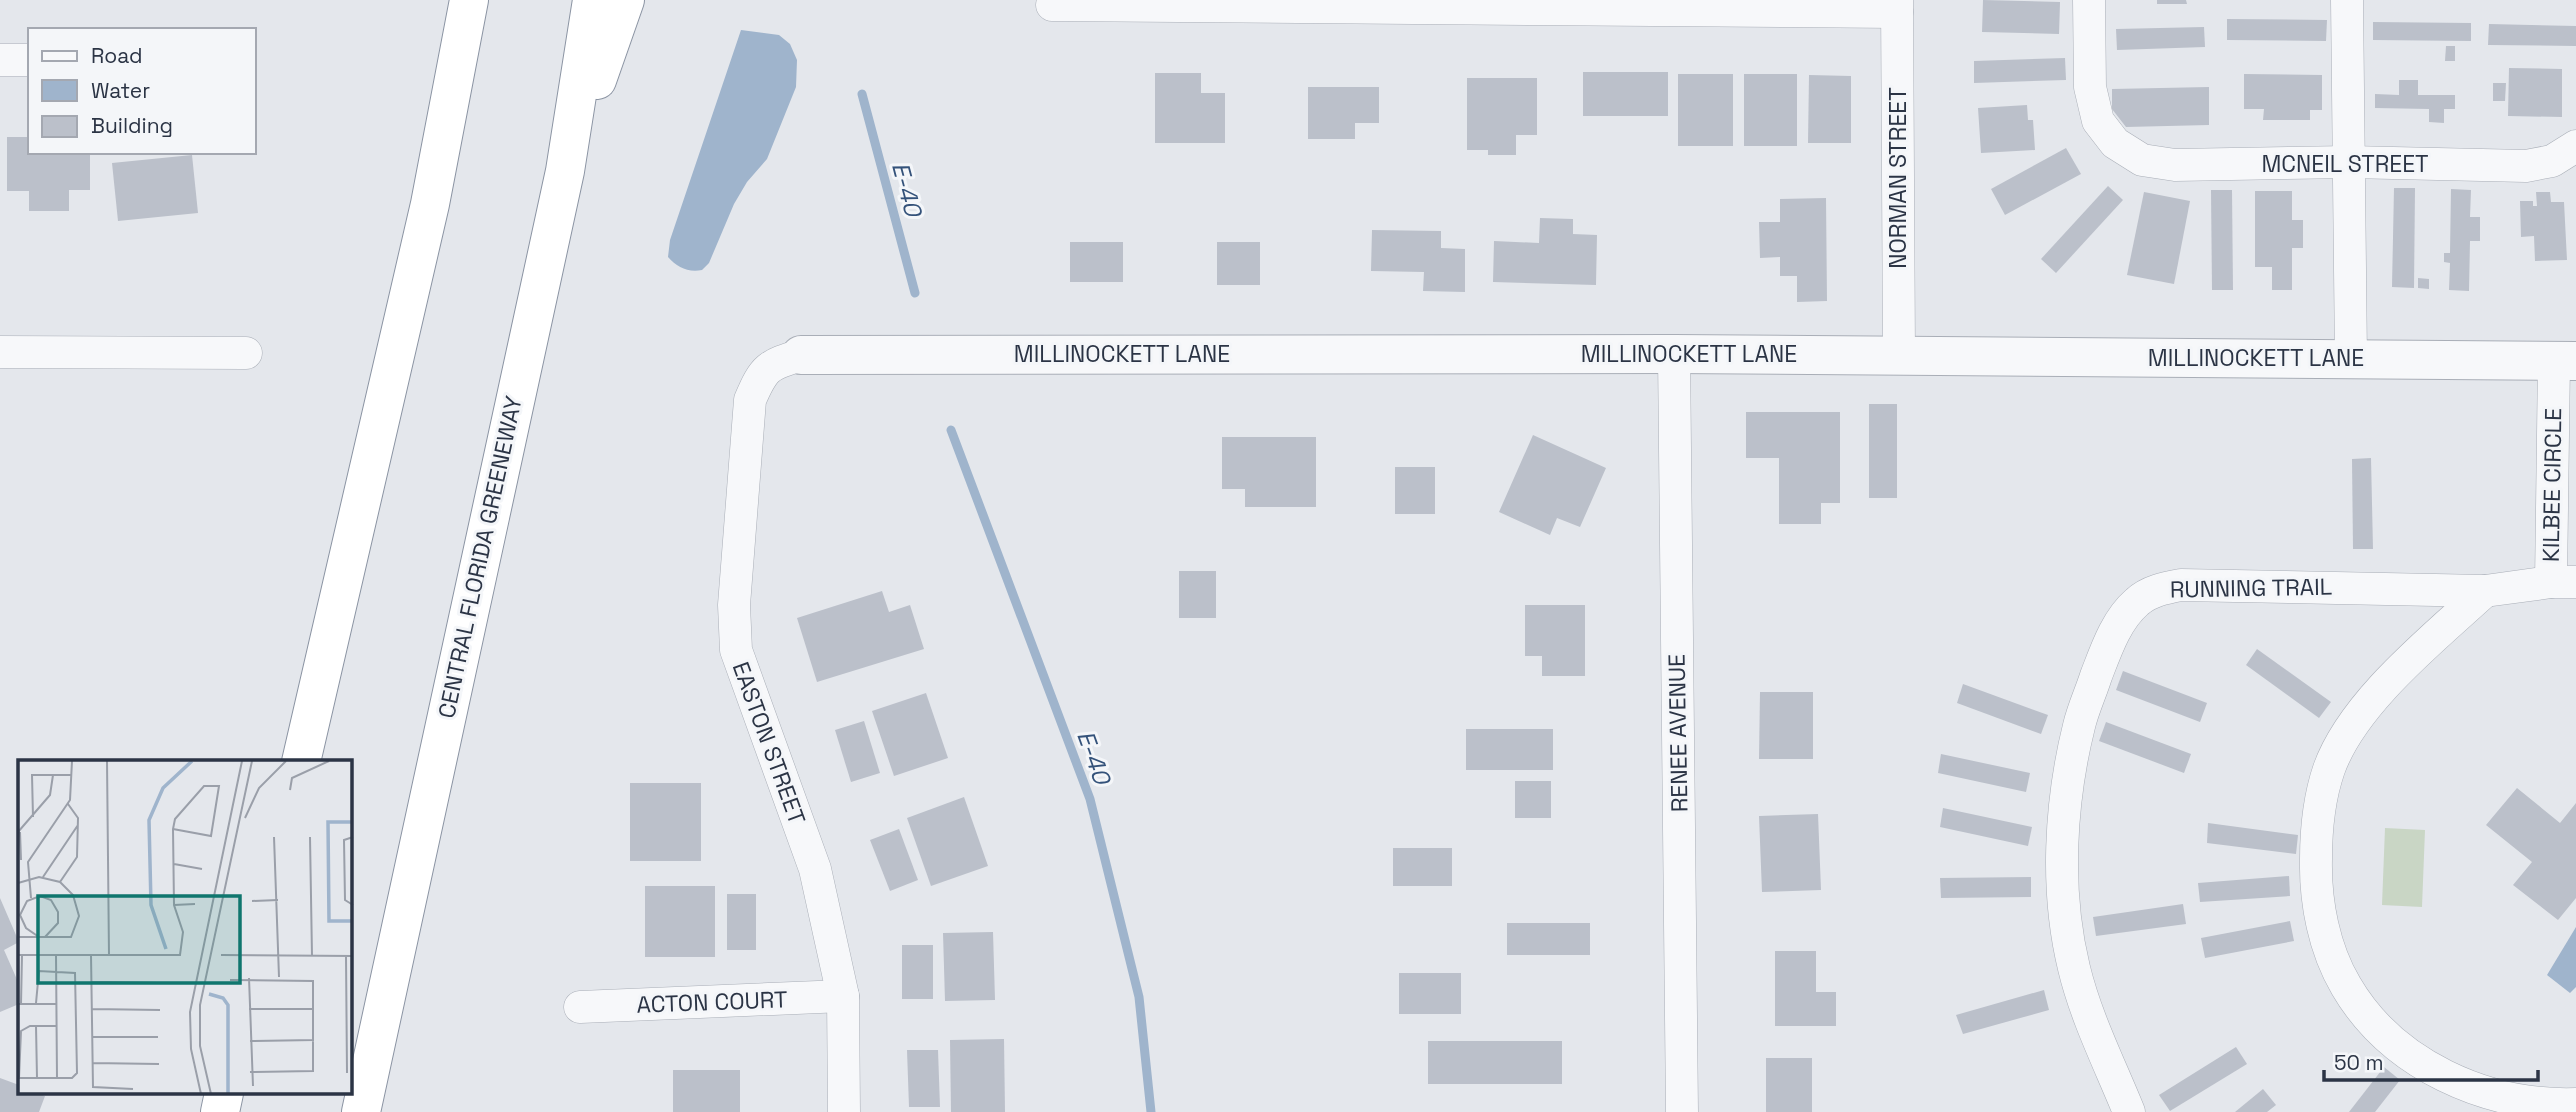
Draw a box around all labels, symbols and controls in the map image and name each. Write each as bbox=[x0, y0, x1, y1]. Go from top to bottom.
legend bbox=[28, 28, 256, 154]
text: Road bbox=[91, 42, 143, 69]
text: Water bbox=[91, 77, 150, 104]
street label: NORMAN STREET bbox=[1883, 87, 1913, 269]
text: Building bbox=[91, 112, 173, 139]
street label: MCNEIL STREET bbox=[2261, 149, 2429, 179]
water label: E-40 bbox=[885, 159, 930, 222]
street label: MILLINOCKETT LANE bbox=[1014, 339, 1230, 369]
street label: MILLINOCKETT LANE bbox=[1581, 339, 1797, 369]
street label: MILLINOCKETT LANE bbox=[2148, 343, 2364, 373]
street label: CENTRAL FLORIDA GREENEWAY bbox=[431, 393, 529, 721]
street label: KILBEE CIRCLE bbox=[2536, 408, 2568, 562]
street label: RUNNING TRAIL bbox=[2170, 572, 2332, 604]
street label: RENEE AVENUE bbox=[1662, 654, 1694, 812]
street label: EASTON STREET bbox=[726, 658, 812, 828]
water label: E-40 bbox=[1070, 726, 1119, 790]
inset map bbox=[18, 760, 352, 1094]
street label: ACTON COURT bbox=[636, 984, 788, 1020]
scale bar bbox=[2324, 1038, 2538, 1082]
text: 50 m bbox=[2334, 1049, 2384, 1076]

